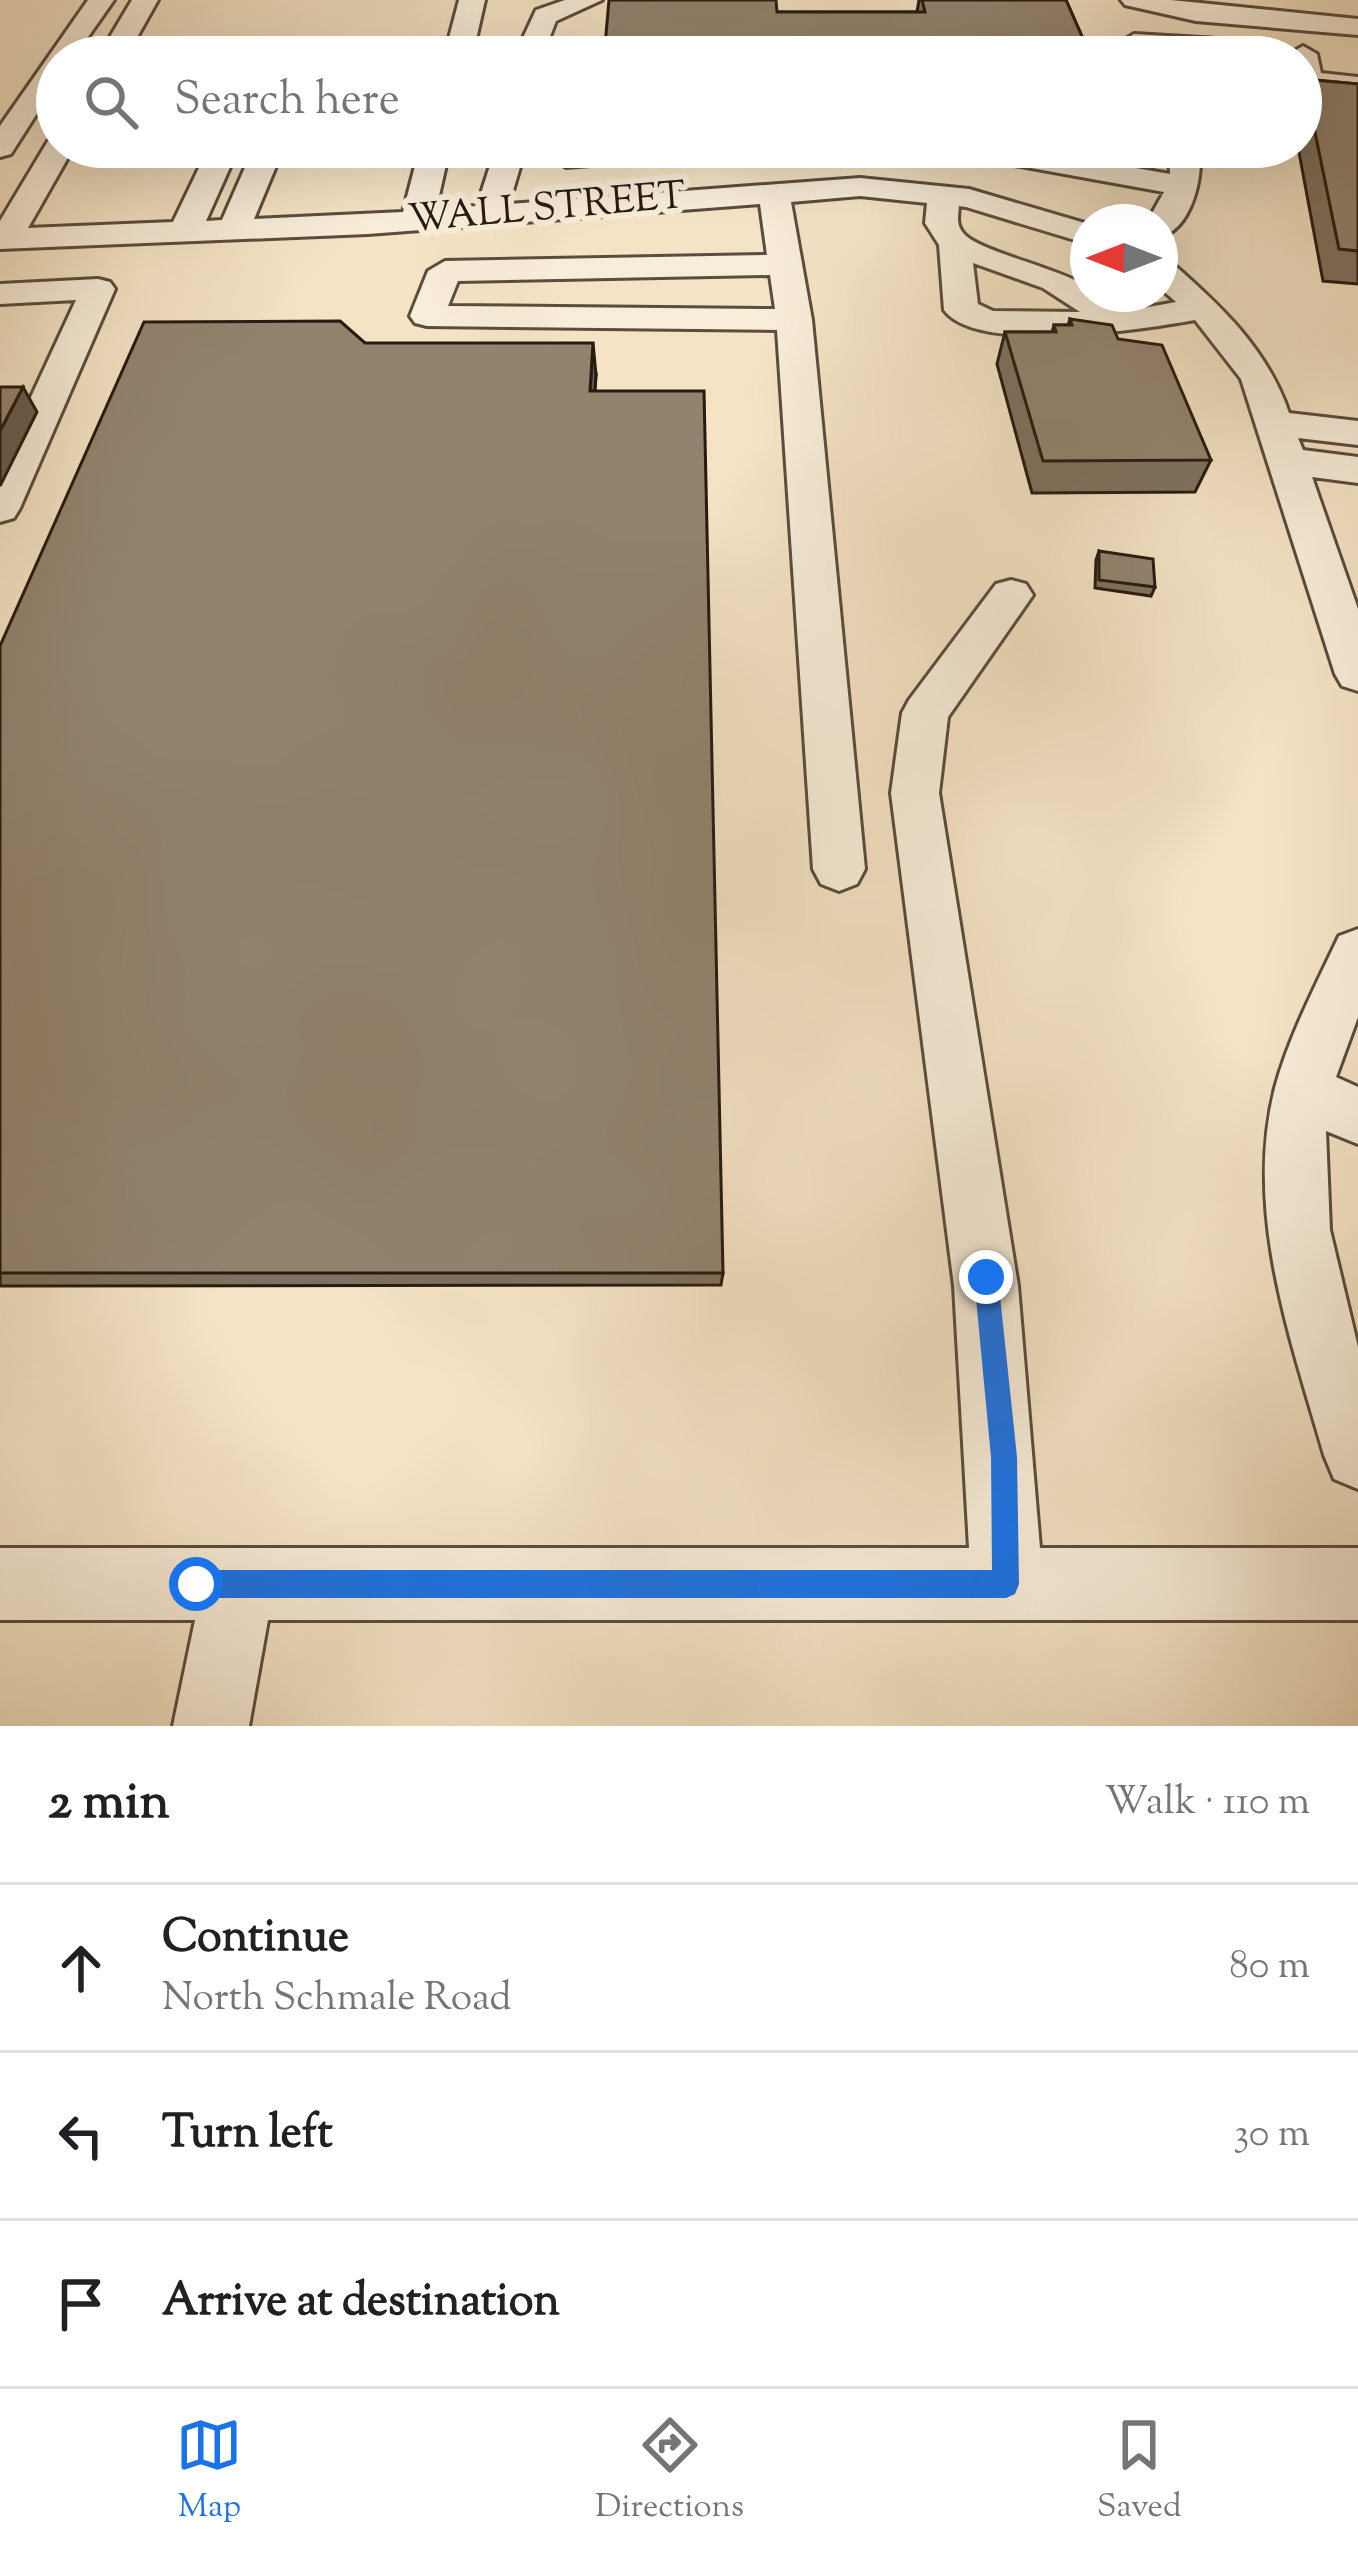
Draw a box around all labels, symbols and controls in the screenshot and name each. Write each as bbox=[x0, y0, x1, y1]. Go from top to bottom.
search box bbox=[36, 36, 1322, 168]
icon: search bbox=[78, 69, 144, 135]
text: Search here bbox=[174, 70, 400, 135]
street label: WALL STREET bbox=[406, 170, 688, 250]
north arrow bbox=[1070, 204, 1178, 312]
route end bbox=[959, 1250, 1013, 1304]
route start bbox=[169, 1557, 223, 1611]
text: 2 min bbox=[48, 1768, 170, 1841]
text: Walk · 110 m bbox=[1105, 1776, 1310, 1832]
text: Continue bbox=[162, 1907, 349, 1972]
icon: ahead bbox=[48, 1935, 114, 2001]
text: 80 m bbox=[1229, 1940, 1310, 1996]
text: North Schmale Road bbox=[162, 1972, 512, 2028]
icon: left bbox=[48, 2103, 114, 2169]
text: Turn left bbox=[162, 2103, 333, 2168]
text: 30 m bbox=[1233, 2108, 1310, 2164]
icon: arrive bbox=[48, 2271, 114, 2337]
text: Arrive at destination bbox=[162, 2271, 560, 2336]
tab: Map bbox=[176, 2412, 242, 2532]
tab: Directions bbox=[595, 2412, 744, 2532]
tab: Saved bbox=[1097, 2412, 1182, 2532]

